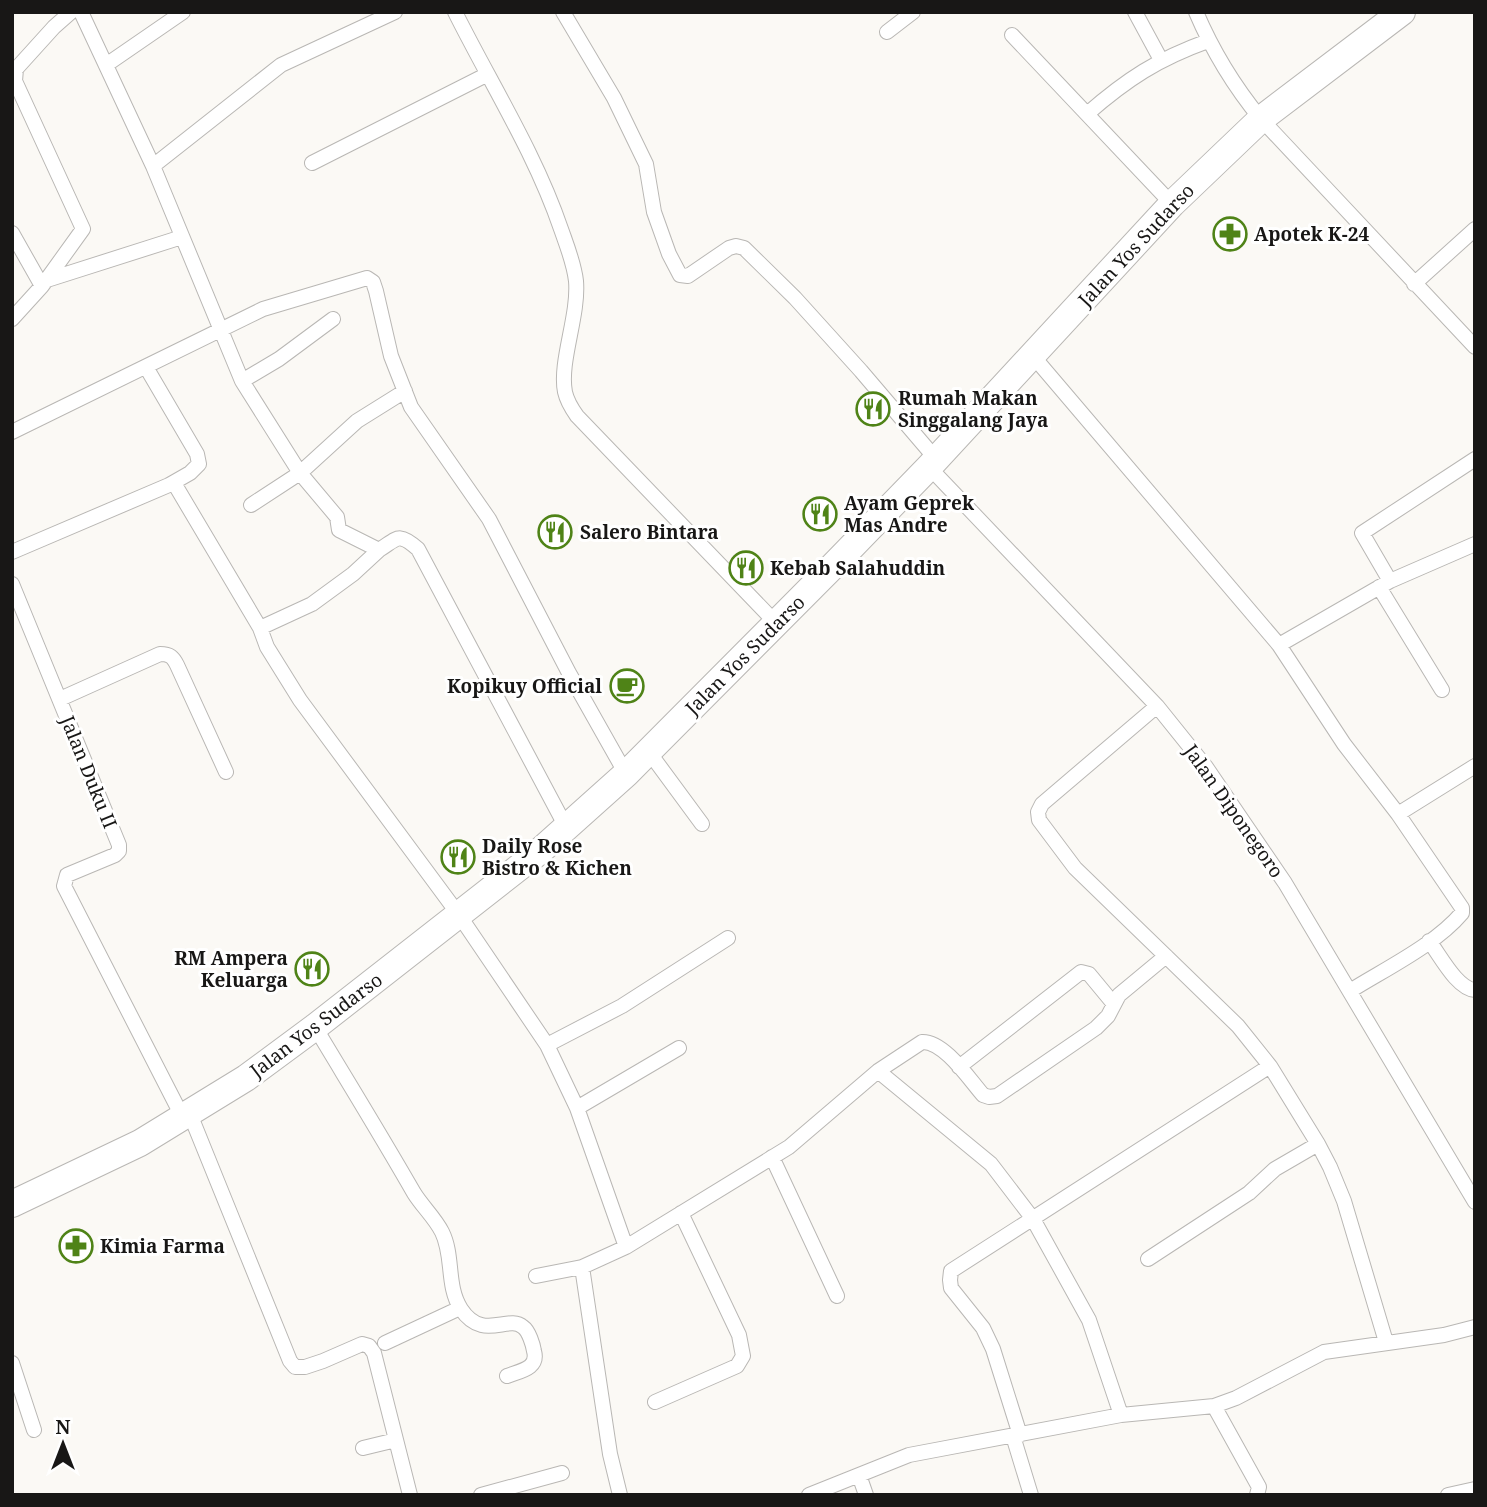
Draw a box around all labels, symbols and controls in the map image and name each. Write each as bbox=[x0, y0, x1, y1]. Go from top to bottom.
street label: Jalan Yos Sudarso bbox=[1071, 178, 1200, 313]
pharmacy icon: Apotek K-24 bbox=[1211, 215, 1249, 253]
place label: Apotek K-24 bbox=[1254, 221, 1369, 247]
place label: Rumah Makan Singgalang Jaya bbox=[898, 385, 1048, 433]
restaurant icon: Rumah Makan Singgalang Jaya bbox=[854, 390, 892, 428]
place label: Ayam Geprek Mas Andre bbox=[844, 490, 975, 538]
restaurant icon: Ayam Geprek Mas Andre bbox=[801, 495, 839, 533]
restaurant icon: Salero Bintara bbox=[536, 513, 574, 551]
place label: Salero Bintara bbox=[580, 519, 719, 545]
restaurant icon: Kebab Salahuddin bbox=[727, 549, 765, 587]
place label: Kebab Salahuddin bbox=[770, 555, 946, 581]
street label: Jalan Yos Sudarso bbox=[679, 589, 811, 721]
cafe icon: Kopikuy Official bbox=[608, 667, 646, 705]
place label: Kopikuy Official bbox=[447, 673, 602, 699]
street label: Jalan Duku II bbox=[54, 711, 123, 832]
street label: Jalan Diponegoro bbox=[1178, 738, 1290, 883]
place label: Daily Rose Bistro & Kichen bbox=[482, 833, 632, 881]
restaurant icon: Daily Rose Bistro & Kichen bbox=[439, 838, 477, 876]
place label: RM Ampera Keluarga bbox=[174, 945, 288, 993]
restaurant icon: RM Ampera Keluarga bbox=[293, 950, 331, 988]
street label: Jalan Yos Sudarso bbox=[244, 967, 388, 1084]
pharmacy icon: Kimia Farma bbox=[57, 1227, 95, 1265]
place label: Kimia Farma bbox=[100, 1233, 225, 1259]
north arrow bbox=[28, 1409, 98, 1479]
text: N bbox=[56, 1414, 71, 1440]

